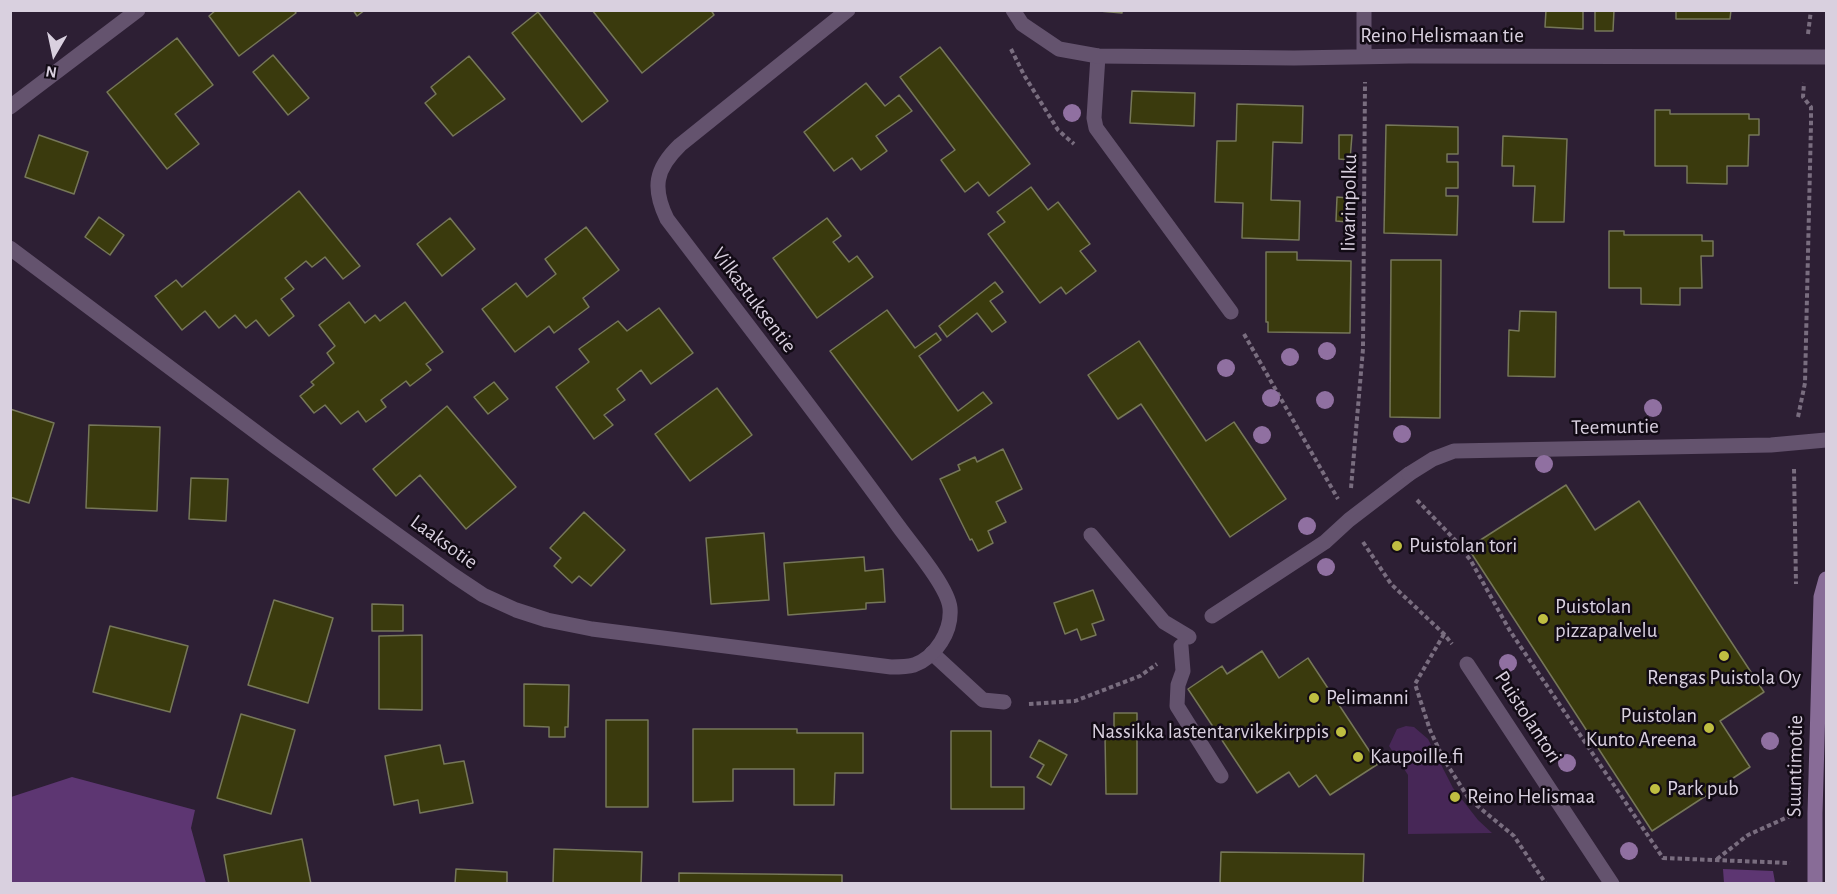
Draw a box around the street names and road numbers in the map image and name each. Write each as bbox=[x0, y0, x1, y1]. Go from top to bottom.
street label: Reino Helismaan tie bbox=[1360, 23, 1524, 49]
street label: Iivarinpolku bbox=[1336, 154, 1362, 252]
street label: Vilkastuksentie bbox=[706, 242, 802, 358]
street label: Teemuntie bbox=[1571, 414, 1659, 440]
street label: Laaksotie bbox=[405, 509, 483, 575]
street label: Puistolantori bbox=[1489, 666, 1567, 768]
street label: Suuntimotie bbox=[1782, 715, 1808, 817]

